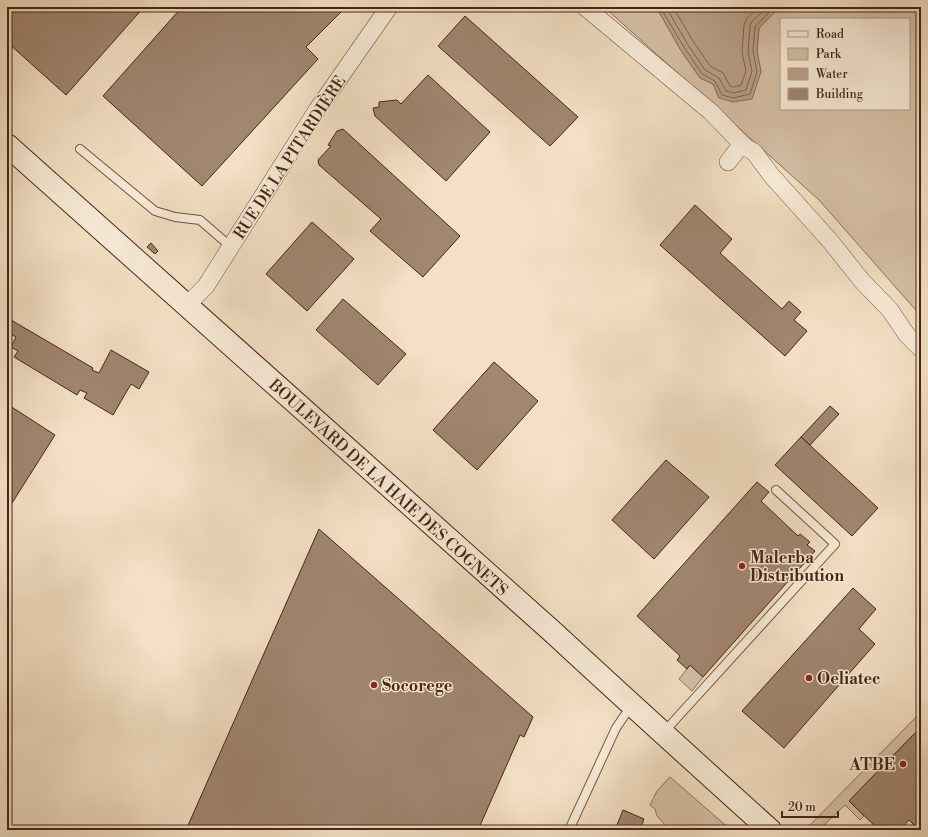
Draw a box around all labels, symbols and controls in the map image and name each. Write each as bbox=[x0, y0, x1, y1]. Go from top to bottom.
legend bbox=[780, 18, 910, 110]
text: Road bbox=[816, 27, 844, 42]
text: Park bbox=[816, 47, 842, 62]
text: Water bbox=[815, 67, 848, 82]
street label: RUE DE LA PITARDIÈRE bbox=[228, 71, 350, 243]
text: Building bbox=[815, 87, 864, 102]
street label: BOULEVARD DE LA HAIE DES COGNETS bbox=[264, 374, 512, 600]
place label: Malerba Distribution bbox=[750, 548, 844, 586]
marker: Malerba Distribution bbox=[737, 561, 747, 571]
place label: Oeliatec bbox=[817, 669, 880, 689]
marker: Oeliatec bbox=[804, 673, 814, 683]
place label: Socorege bbox=[382, 676, 453, 696]
marker: Socorege bbox=[369, 680, 379, 690]
place label: ATBE bbox=[848, 755, 895, 775]
marker: ATBE bbox=[898, 759, 908, 769]
scale bar bbox=[782, 793, 838, 819]
text: 20 m bbox=[788, 800, 816, 815]

